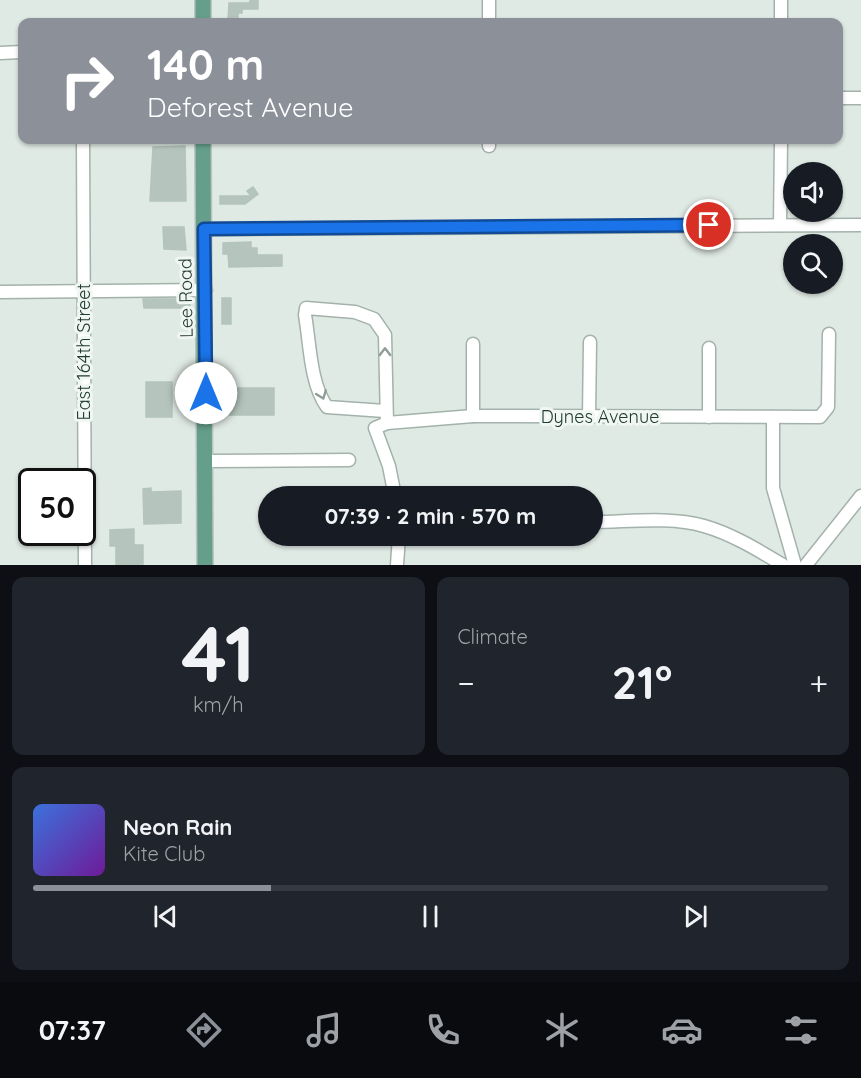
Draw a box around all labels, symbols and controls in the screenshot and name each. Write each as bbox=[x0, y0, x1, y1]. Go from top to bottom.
text: 140 m bbox=[147, 38, 264, 91]
icon: right bbox=[48, 42, 126, 120]
text: Deforest Avenue bbox=[147, 90, 353, 124]
map controls bbox=[783, 162, 843, 294]
button: sound bbox=[783, 162, 843, 222]
pin bbox=[683, 199, 734, 250]
icon: arrive bbox=[692, 208, 725, 241]
button: search bbox=[783, 234, 843, 294]
street label: Lee Road bbox=[173, 258, 198, 338]
street label: East 164th Street bbox=[72, 283, 95, 421]
one-way arrow bbox=[379, 348, 391, 357]
position arrow bbox=[174, 361, 238, 425]
one-way arrow bbox=[314, 389, 327, 400]
street label: Dynes Avenue bbox=[541, 405, 659, 428]
speed limit sign: 50 bbox=[18, 468, 96, 546]
text: 07:39 · 2 min · 570 m bbox=[325, 502, 536, 530]
text: 41 bbox=[181, 604, 255, 702]
text: Climate bbox=[458, 624, 528, 649]
text: 21° bbox=[612, 654, 672, 710]
text: − bbox=[458, 662, 475, 703]
text: + bbox=[809, 662, 828, 703]
text: km/h bbox=[193, 692, 244, 717]
text: Neon Rain bbox=[123, 813, 232, 841]
text: Kite Club bbox=[123, 841, 205, 866]
icon: previous bbox=[149, 900, 182, 933]
icon: pause bbox=[414, 900, 447, 933]
icon: next bbox=[679, 900, 712, 933]
icon: directions bbox=[183, 1009, 225, 1051]
icon: music bbox=[303, 1009, 345, 1051]
icon: phone bbox=[422, 1009, 464, 1051]
icon: climate bbox=[541, 1009, 583, 1051]
icon: car bbox=[661, 1009, 703, 1051]
icon: filters bbox=[780, 1009, 822, 1051]
text: 07:37 bbox=[39, 1013, 106, 1047]

